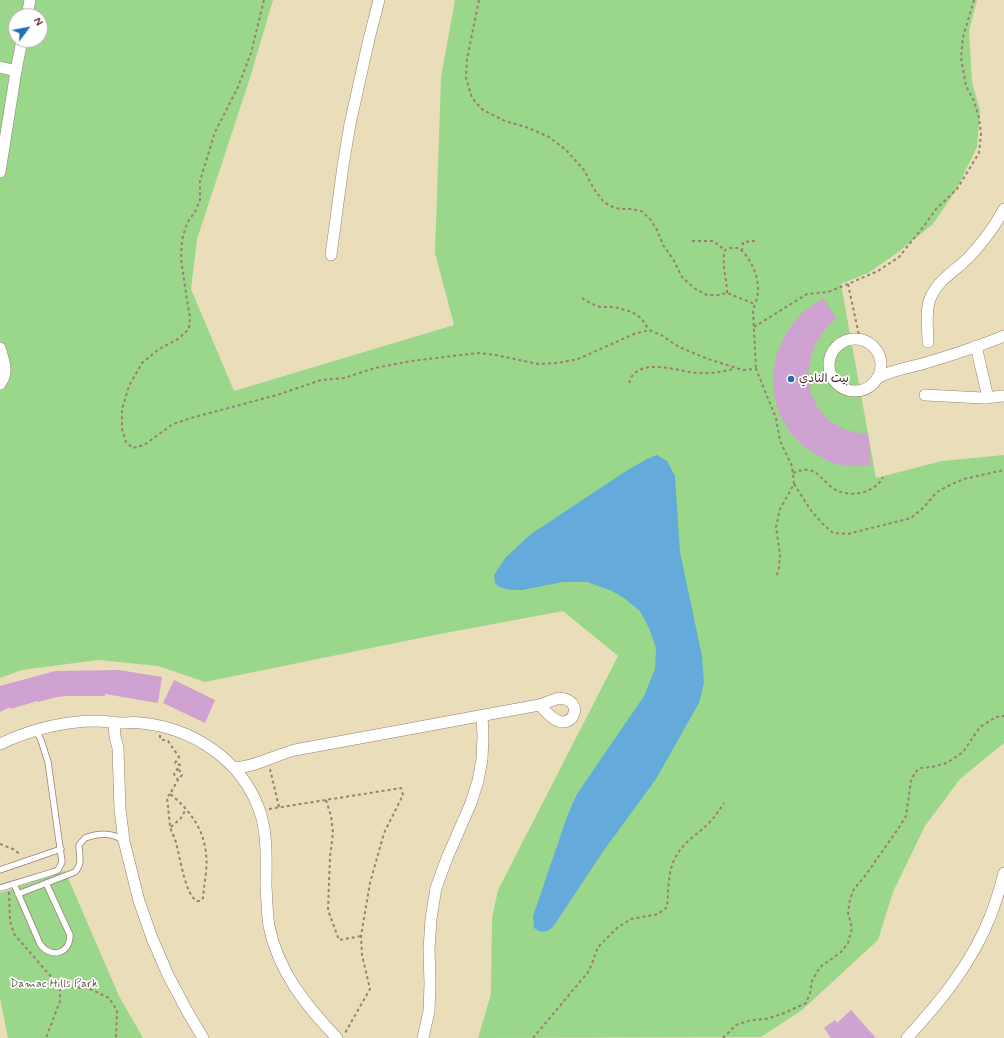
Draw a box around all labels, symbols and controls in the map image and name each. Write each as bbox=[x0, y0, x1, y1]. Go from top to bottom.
north arrow bbox=[8, 8, 48, 48]
text: N bbox=[29, 15, 45, 29]
place label: بيت النادي bbox=[799, 372, 849, 386]
marker: بيت النادي bbox=[786, 374, 796, 384]
park label: Damac Hills Park bbox=[10, 977, 98, 991]

